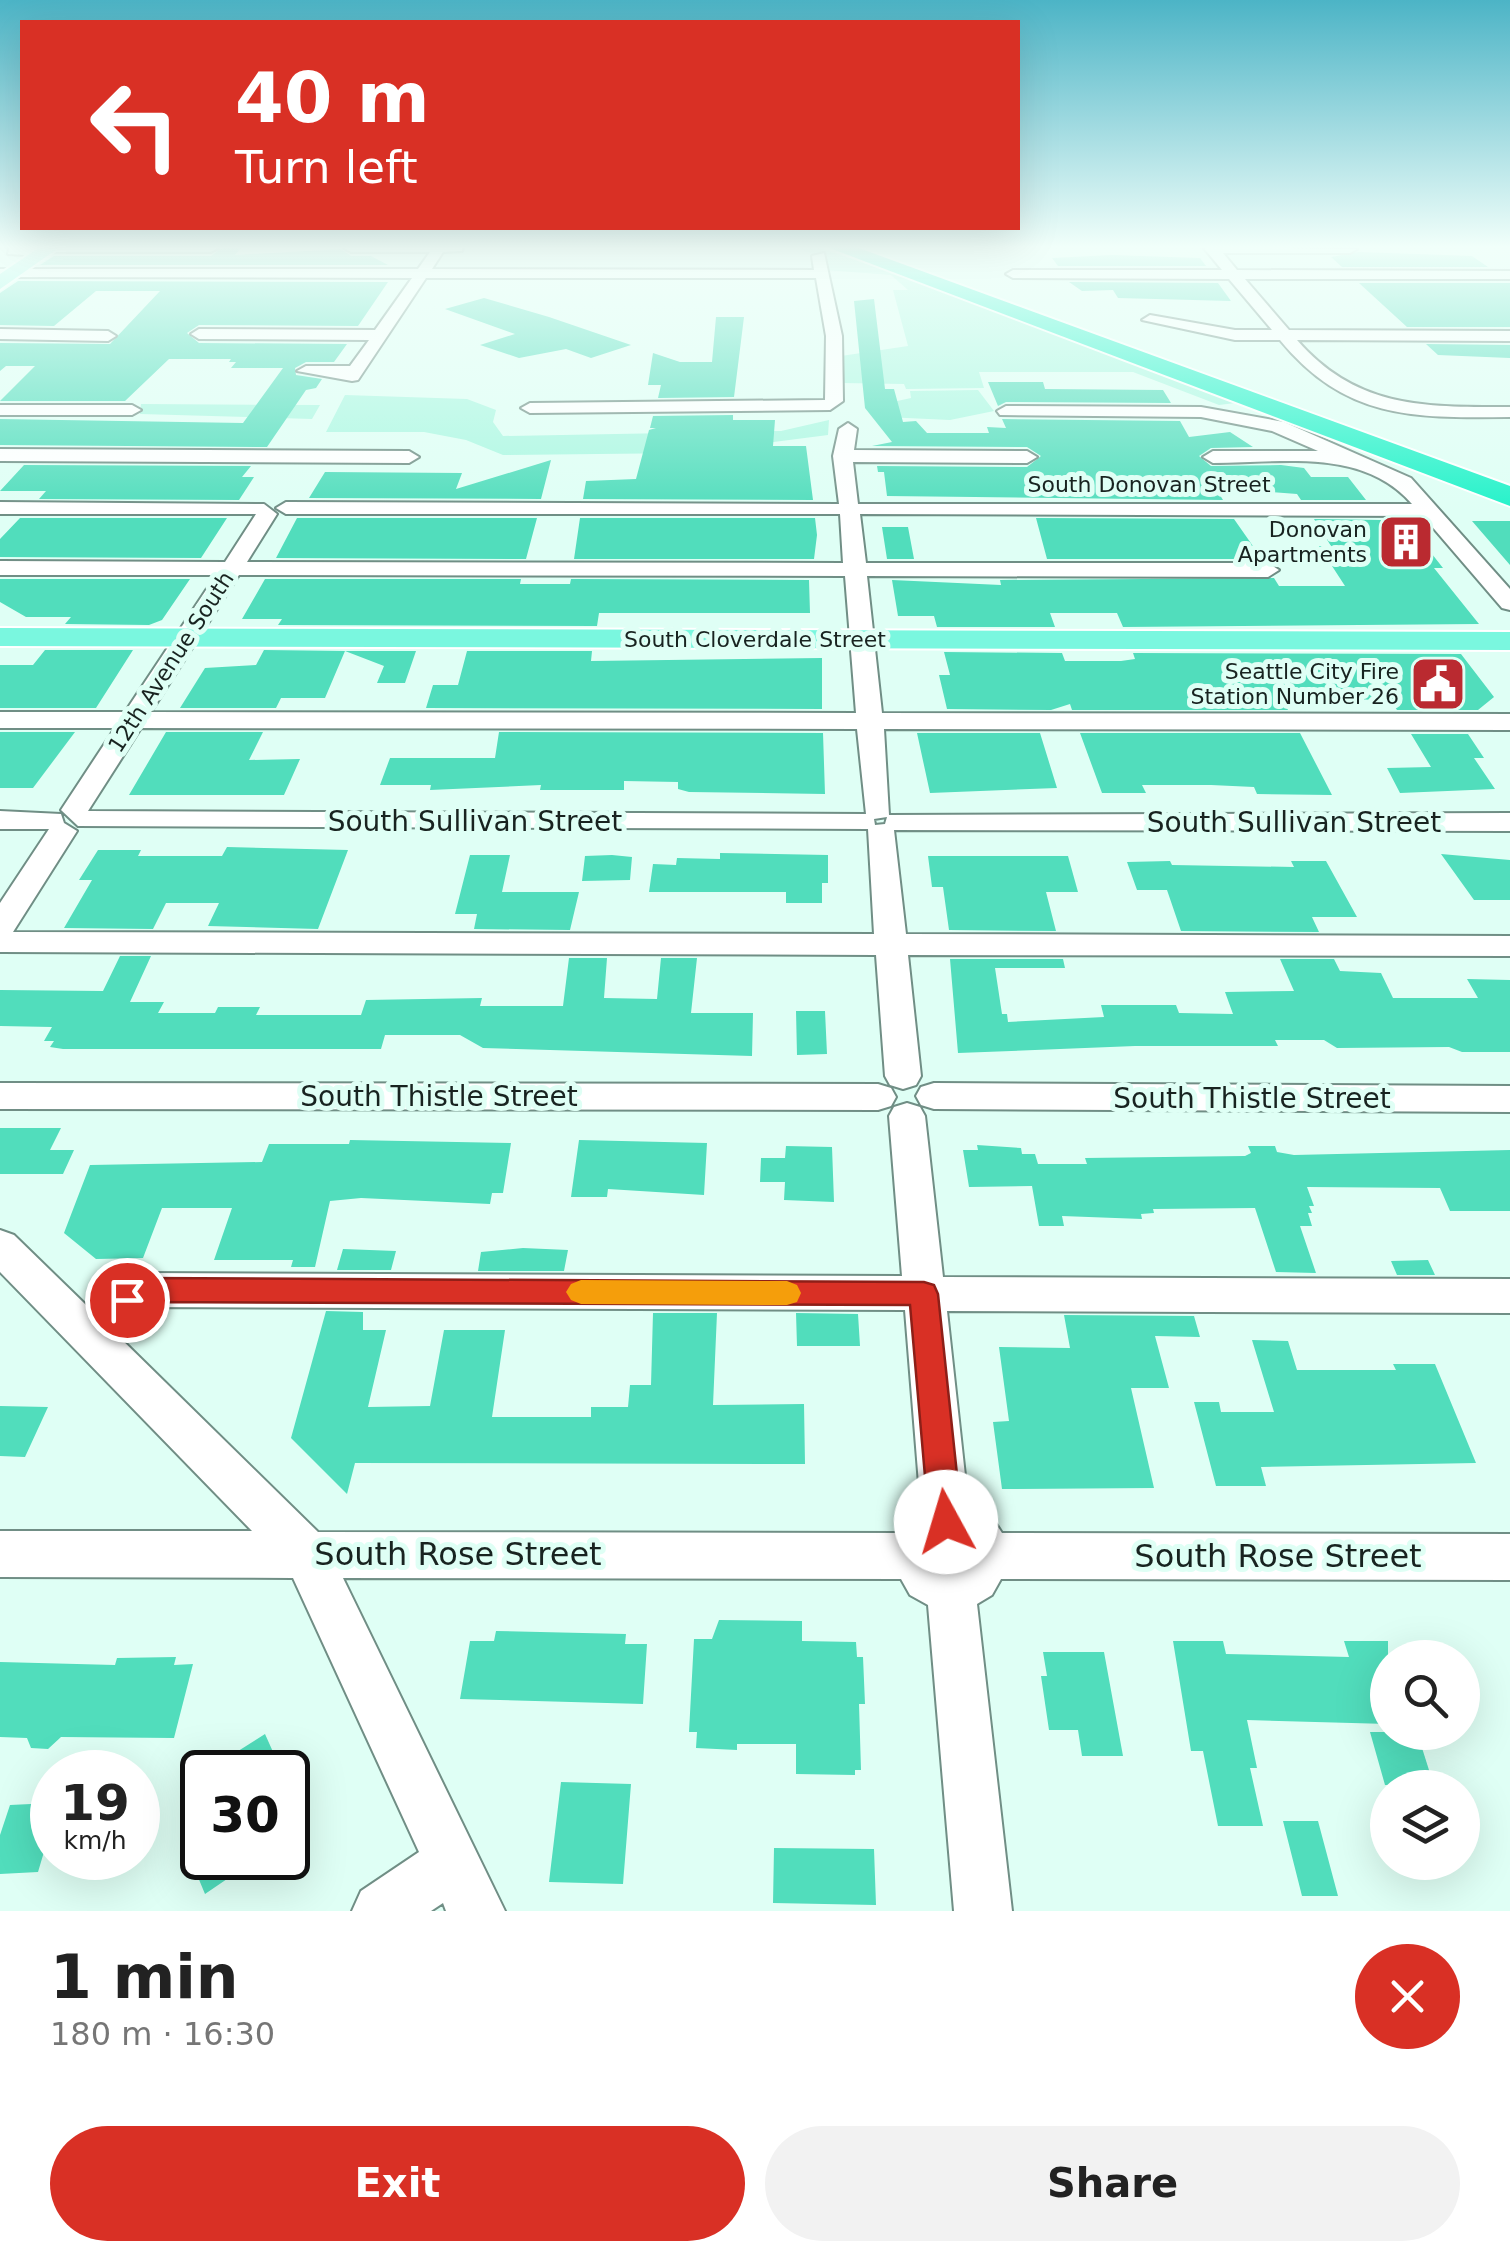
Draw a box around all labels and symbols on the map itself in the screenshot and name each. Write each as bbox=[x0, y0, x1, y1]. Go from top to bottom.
street label: South Donovan Street bbox=[1027, 472, 1271, 497]
building icon: Donovan Apartments bbox=[1376, 512, 1436, 572]
place label: Donovan Apartments bbox=[1238, 517, 1367, 567]
street label: 12th Avenue South bbox=[103, 567, 239, 757]
street label: South Cloverdale Street bbox=[624, 627, 886, 652]
public building icon: Seattle City Fire Station Number 26 bbox=[1408, 654, 1468, 714]
place label: Seattle City Fire Station Number 26 bbox=[1190, 659, 1399, 709]
street label: South Sullivan Street bbox=[328, 805, 622, 838]
street label: South Sullivan Street bbox=[1147, 806, 1441, 839]
street label: South Thistle Street bbox=[300, 1080, 578, 1113]
street label: South Thistle Street bbox=[1113, 1082, 1391, 1115]
pin bbox=[85, 1258, 170, 1343]
position arrow bbox=[894, 1470, 998, 1574]
street label: South Rose Street bbox=[314, 1535, 602, 1573]
street label: South Rose Street bbox=[1134, 1537, 1422, 1575]
speed limit sign: 30 bbox=[180, 1750, 310, 1880]

